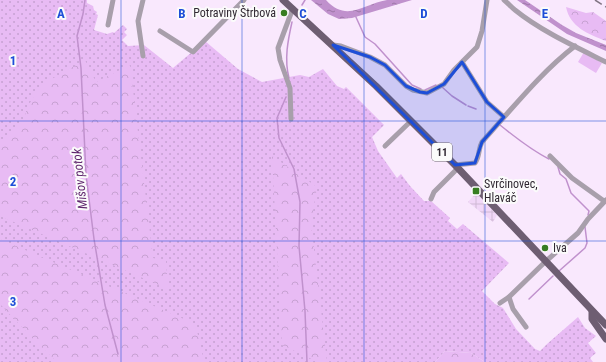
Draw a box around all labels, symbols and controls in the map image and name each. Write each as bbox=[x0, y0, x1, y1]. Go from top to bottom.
place label: Potraviny Štrbová bbox=[193, 5, 276, 20]
text: A bbox=[57, 6, 65, 21]
text: B bbox=[178, 6, 186, 21]
text: C bbox=[299, 6, 307, 21]
text: D bbox=[420, 6, 428, 21]
text: E bbox=[542, 6, 549, 21]
marker: Potraviny Štrbová bbox=[279, 8, 289, 18]
text: 1 bbox=[10, 53, 16, 68]
road number: 11 bbox=[432, 143, 452, 161]
water label: Mišov potok bbox=[69, 148, 90, 210]
text: 2 bbox=[10, 174, 17, 189]
place label: Svrčinovec, Hlaváč bbox=[484, 177, 538, 205]
marker: Svrčinovec, Hlaváč bbox=[471, 186, 481, 196]
place label: Iva bbox=[553, 241, 567, 255]
marker: Iva bbox=[540, 243, 550, 253]
text: 3 bbox=[10, 294, 16, 309]

